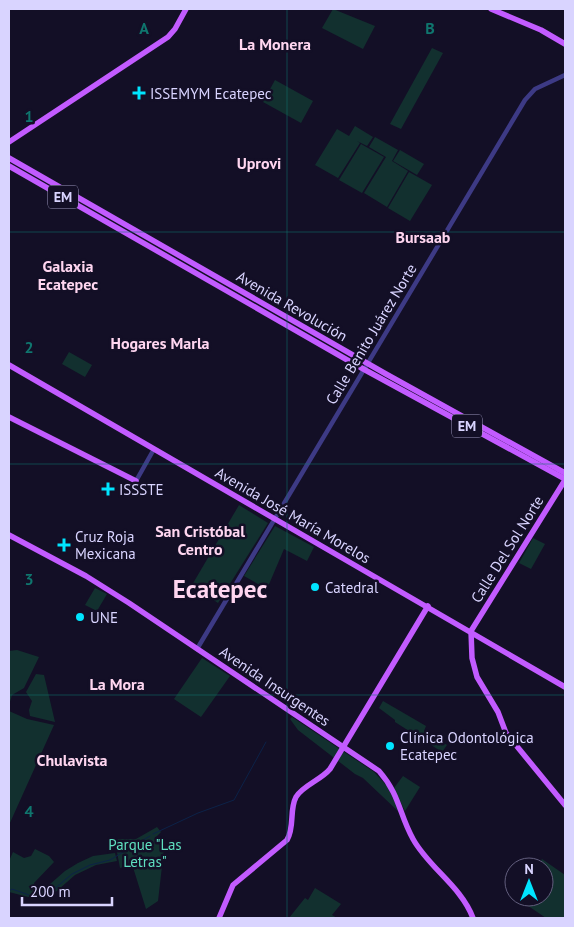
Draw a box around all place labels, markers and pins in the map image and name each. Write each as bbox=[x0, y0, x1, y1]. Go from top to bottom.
place label: ISSEMYM Ecatepec bbox=[150, 84, 272, 103]
marker: ISSEMYM Ecatepec bbox=[132, 86, 146, 100]
place label: ISSSTE bbox=[119, 480, 164, 499]
marker: ISSSTE bbox=[101, 482, 115, 496]
place label: Cruz Roja Mexicana bbox=[75, 527, 136, 563]
marker: Cruz Roja Mexicana bbox=[57, 538, 71, 552]
place label: Catedral bbox=[325, 578, 379, 597]
marker: Catedral bbox=[309, 581, 321, 593]
place label: UNE bbox=[90, 608, 118, 627]
marker: UNE bbox=[74, 611, 86, 623]
place label: Clínica Odontológica Ecatepec bbox=[400, 728, 534, 764]
marker: Clínica Odontológica Ecatepec bbox=[384, 740, 396, 752]

